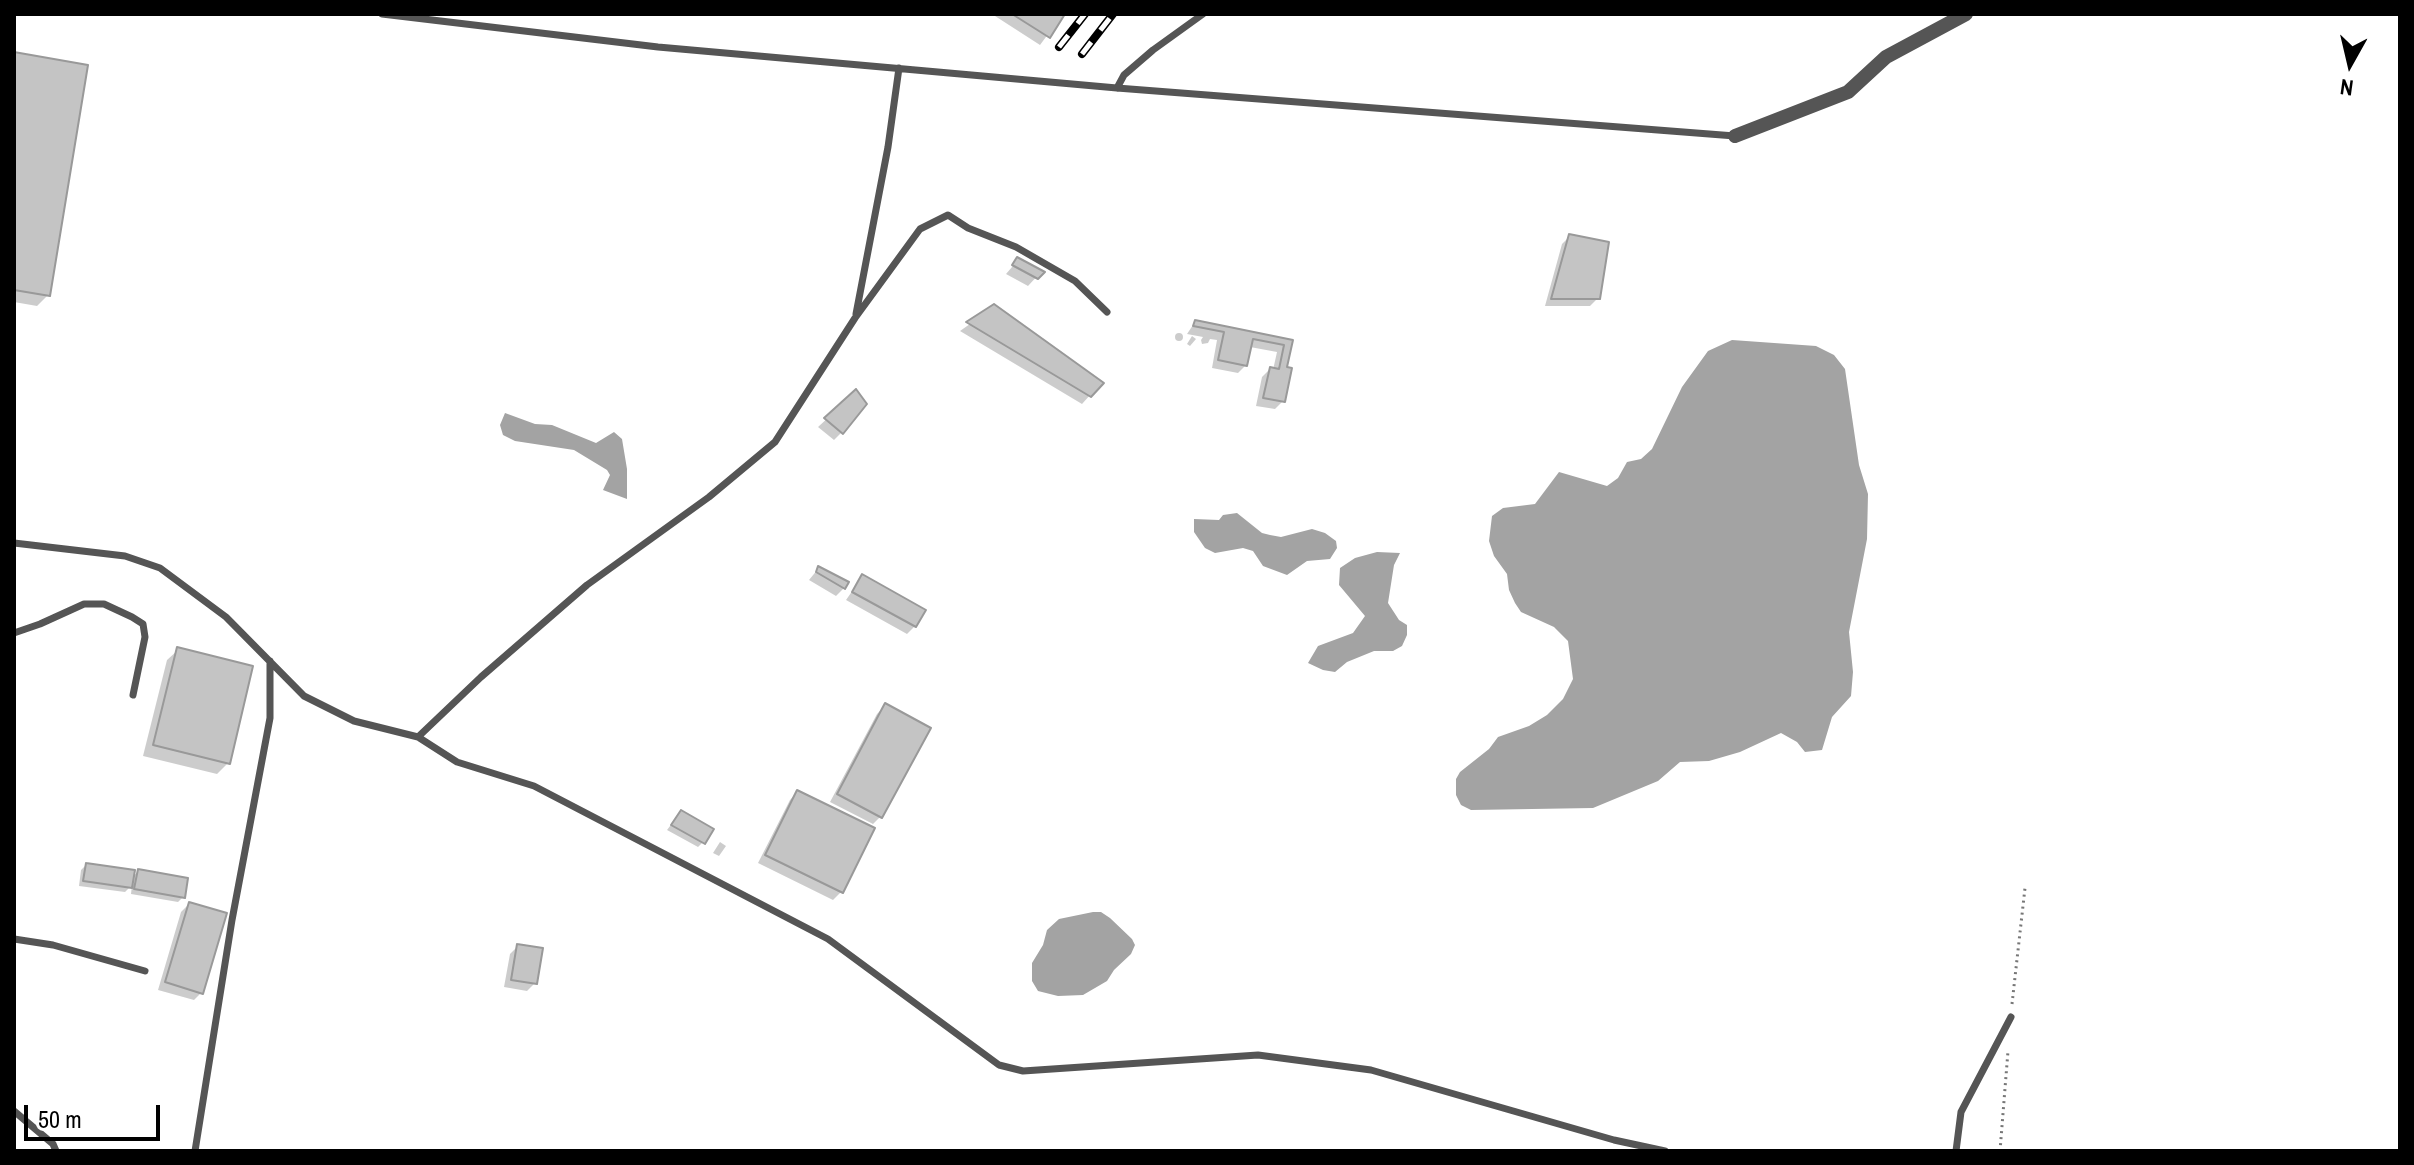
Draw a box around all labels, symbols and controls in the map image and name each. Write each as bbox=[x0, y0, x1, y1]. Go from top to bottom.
north arrow bbox=[2310, 24, 2390, 104]
text: N bbox=[2338, 72, 2355, 104]
scale bar bbox=[28, 1089, 164, 1139]
text: 50 m bbox=[38, 1103, 82, 1135]

